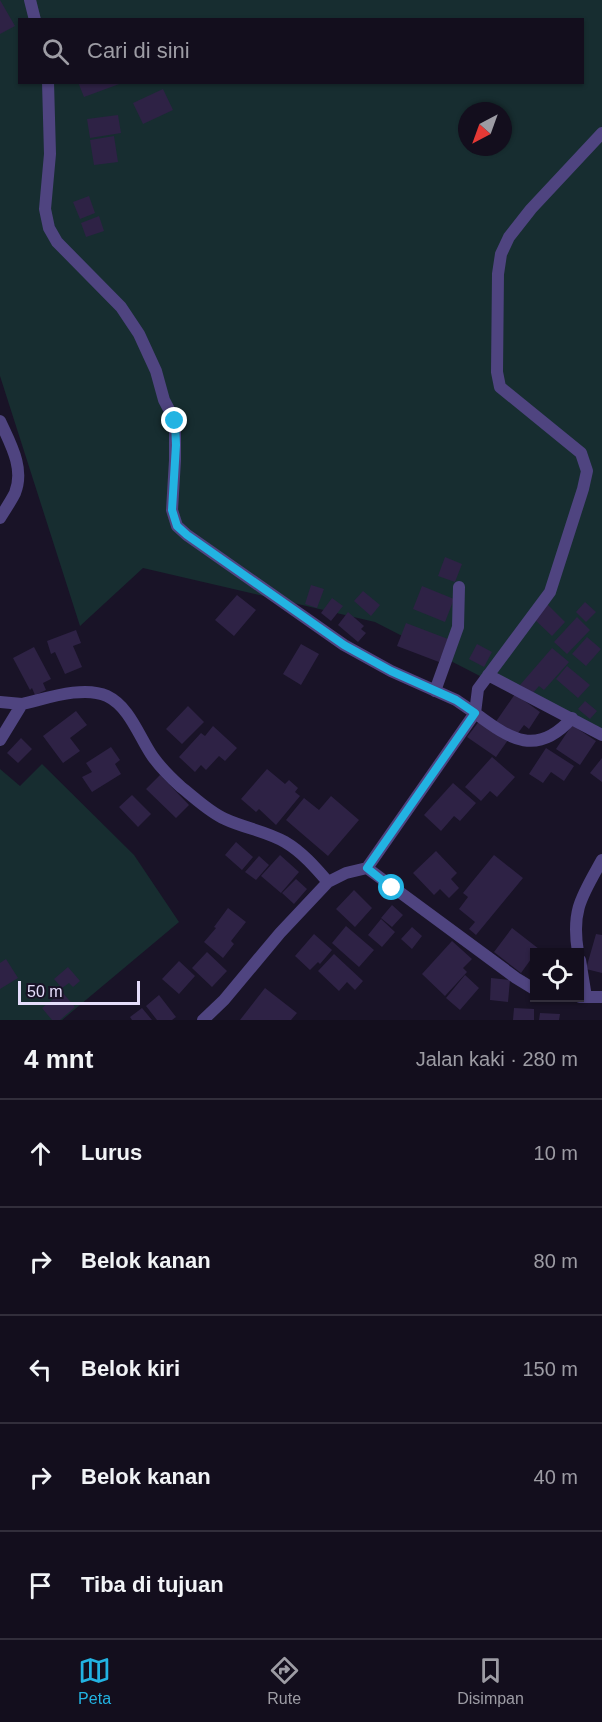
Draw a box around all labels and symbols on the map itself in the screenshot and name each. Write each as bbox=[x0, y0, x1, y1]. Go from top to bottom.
north arrow bbox=[458, 102, 512, 156]
route end bbox=[161, 407, 187, 433]
route start bbox=[378, 874, 404, 900]
scale bar bbox=[18, 978, 140, 1006]

